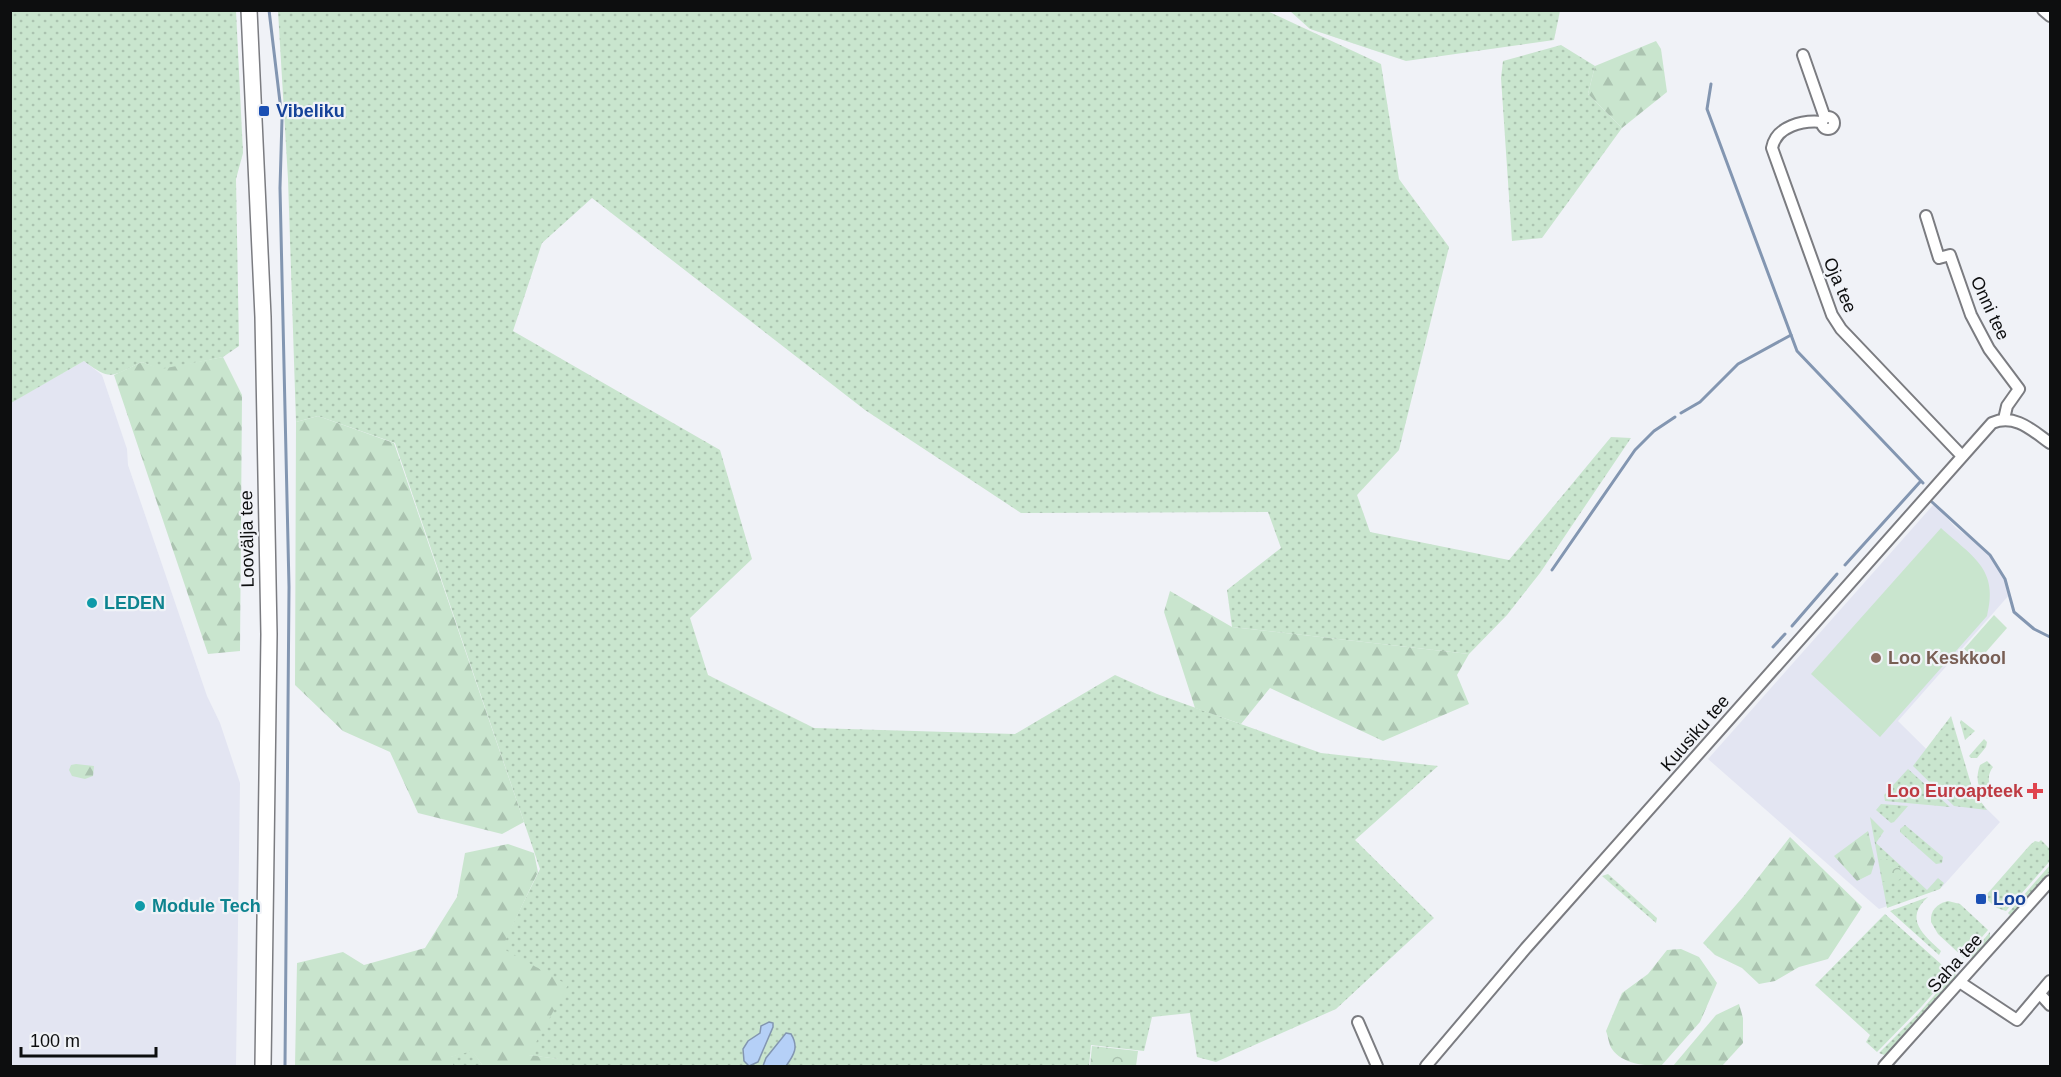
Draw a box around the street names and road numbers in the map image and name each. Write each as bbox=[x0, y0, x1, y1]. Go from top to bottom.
street label: Oja tee bbox=[1819, 254, 1861, 316]
street label: Onni tee bbox=[1967, 273, 2013, 343]
street label: Loovälja tee bbox=[236, 490, 258, 588]
street label: Kuusiku tee bbox=[1657, 691, 1733, 775]
street label: Saha tee bbox=[1923, 930, 1987, 996]

